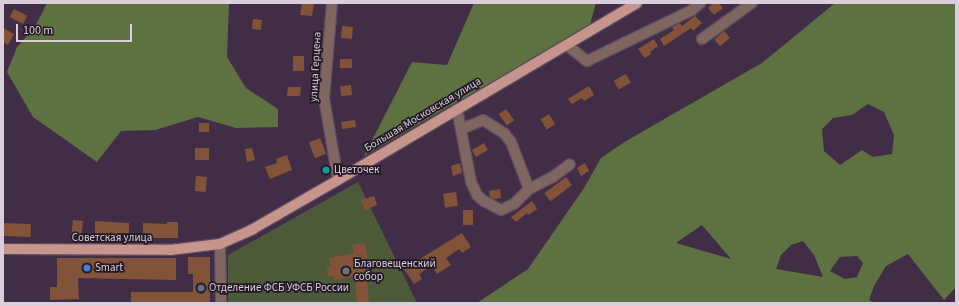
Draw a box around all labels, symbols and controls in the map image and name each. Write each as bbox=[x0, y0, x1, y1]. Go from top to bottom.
scale bar bbox=[18, 16, 134, 42]
text: 100 m bbox=[23, 22, 53, 39]
street label: улица Герцена bbox=[308, 32, 324, 102]
street label: Большая Московская улица bbox=[362, 75, 484, 155]
place label: Цветочек bbox=[334, 163, 379, 177]
marker: Цветочек bbox=[321, 165, 331, 175]
street label: Советская улица bbox=[72, 231, 152, 245]
place label: Благовещенский собор bbox=[354, 258, 436, 284]
place label: Smart bbox=[95, 261, 123, 275]
marker: Smart bbox=[82, 263, 92, 273]
marker: Благовещенский собор bbox=[341, 266, 351, 276]
place label: Отделение ФСБ УФСБ России bbox=[209, 281, 349, 295]
marker: Отделение ФСБ УФСБ России bbox=[196, 283, 206, 293]

